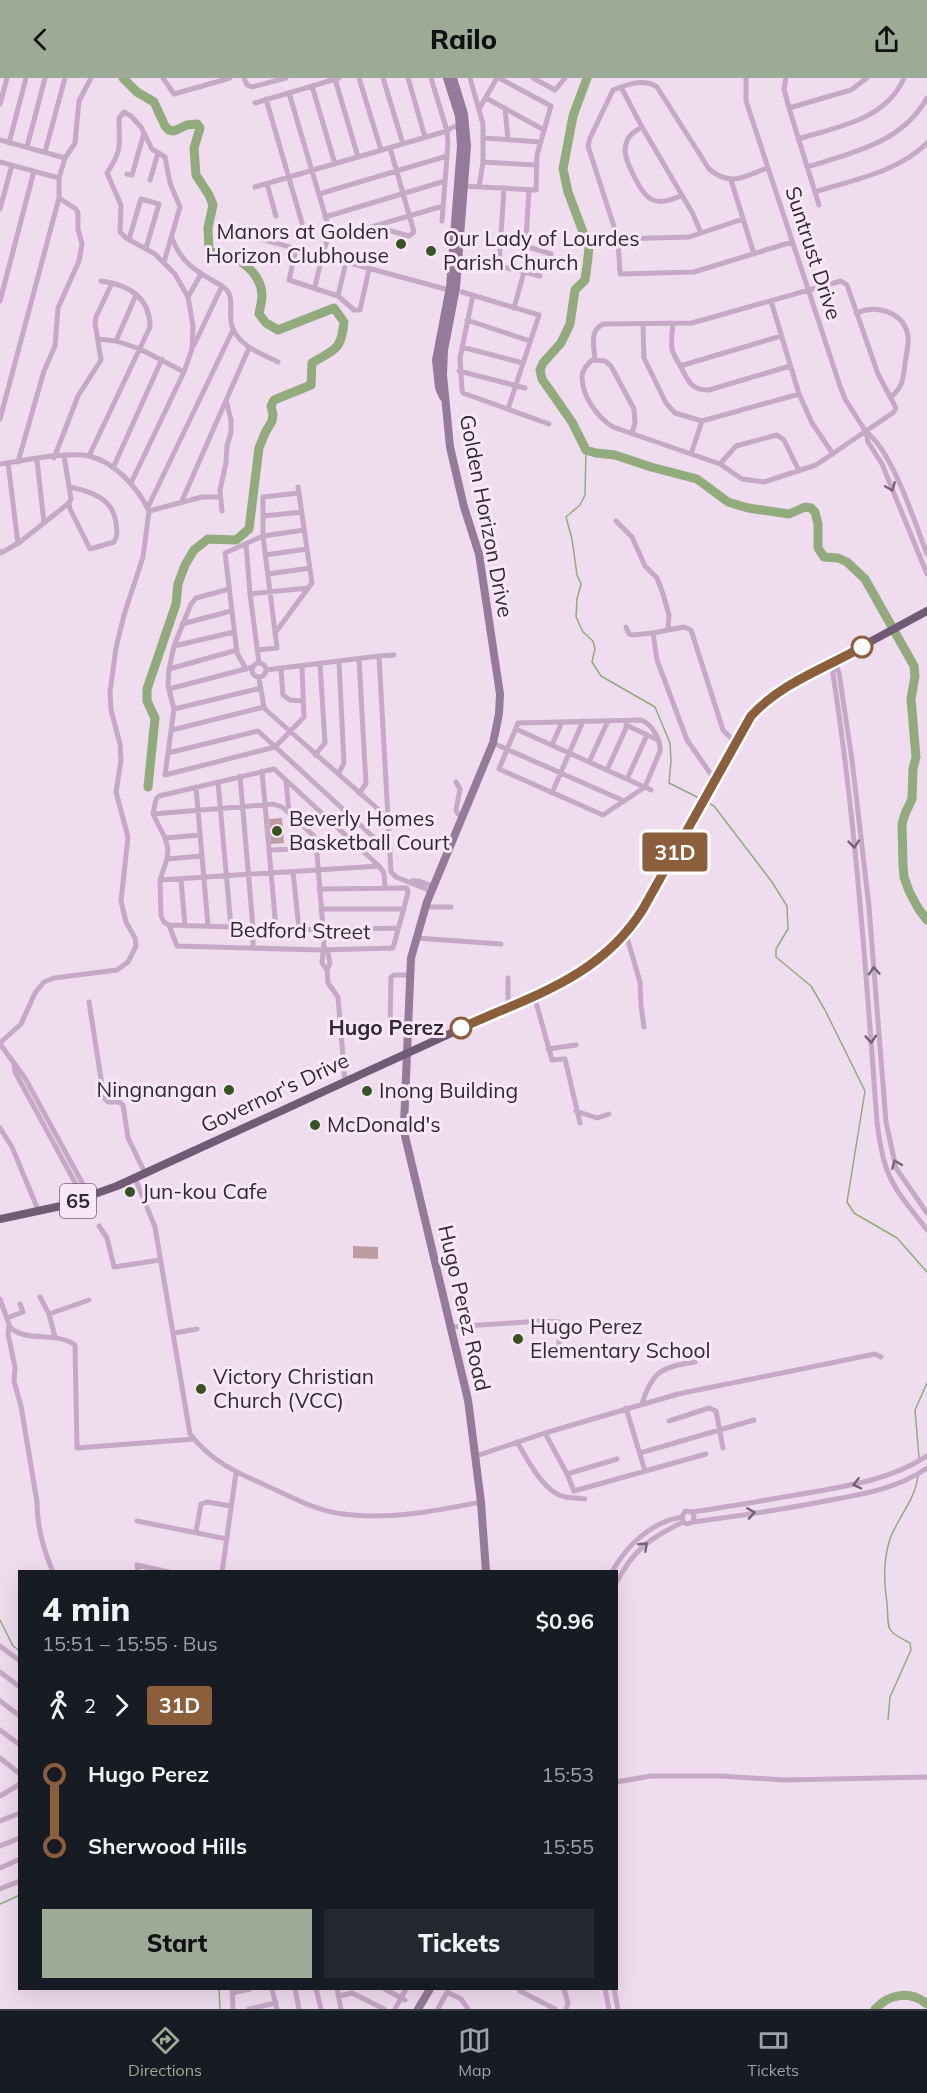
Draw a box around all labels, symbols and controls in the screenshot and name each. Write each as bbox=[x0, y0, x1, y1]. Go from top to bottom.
text: Railo bbox=[430, 22, 497, 56]
icon: back bbox=[24, 23, 57, 56]
icon: share bbox=[870, 23, 903, 56]
street label: Suntrust Drive bbox=[780, 183, 848, 323]
place label: Manors at Golden Horizon Clubhouse bbox=[206, 218, 389, 268]
place label: Our Lady of Lourdes Parish Church bbox=[443, 225, 640, 275]
marker: Manors at Golden Horizon Clubhouse bbox=[394, 237, 408, 251]
marker: Our Lady of Lourdes Parish Church bbox=[424, 244, 438, 258]
street label: Golden Horizon Drive bbox=[455, 412, 519, 619]
one-way arrow bbox=[884, 481, 896, 492]
unlabelled marker bbox=[851, 636, 873, 658]
place label: Beverly Homes Basketball Court bbox=[289, 805, 450, 855]
marker: Beverly Homes Basketball Court bbox=[270, 824, 284, 838]
line badge: 31D bbox=[640, 832, 710, 872]
text: 31D bbox=[654, 839, 696, 865]
one-way arrow bbox=[848, 840, 860, 849]
street label: Bedford Street bbox=[229, 916, 371, 944]
one-way arrow bbox=[868, 966, 881, 975]
place label: Hugo Perez bbox=[329, 1014, 444, 1040]
marker: Hugo Perez bbox=[450, 1017, 472, 1039]
one-way arrow bbox=[864, 1034, 877, 1043]
street label: Governor's Drive bbox=[196, 1046, 353, 1138]
place label: Ningnangan bbox=[97, 1076, 217, 1102]
place label: Inong Building bbox=[379, 1077, 518, 1103]
marker: Ningnangan bbox=[222, 1083, 236, 1097]
marker: Inong Building bbox=[360, 1084, 374, 1098]
place label: McDonald's bbox=[327, 1111, 441, 1137]
marker: McDonald's bbox=[308, 1118, 322, 1132]
one-way arrow bbox=[890, 1159, 903, 1170]
place label: Jun-kou Cafe bbox=[142, 1178, 267, 1204]
road number: 65 bbox=[60, 1184, 96, 1218]
marker: Jun-kou Cafe bbox=[123, 1185, 137, 1199]
street label: Hugo Perez Road bbox=[433, 1222, 497, 1393]
place label: Hugo Perez Elementary School bbox=[530, 1313, 711, 1363]
marker: Hugo Perez Elementary School bbox=[511, 1332, 525, 1346]
place label: Victory Christian Church (VCC) bbox=[213, 1363, 374, 1413]
marker: Victory Christian Church (VCC) bbox=[194, 1382, 208, 1396]
one-way arrow bbox=[852, 1476, 862, 1489]
one-way arrow bbox=[746, 1508, 755, 1520]
one-way arrow bbox=[637, 1542, 648, 1553]
text: 4 min bbox=[42, 1588, 130, 1629]
text: $0.96 bbox=[536, 1607, 594, 1635]
text: 15:51 – 15:55 · Bus bbox=[42, 1631, 218, 1656]
icon: walk bbox=[42, 1689, 75, 1722]
icon: forward bbox=[105, 1689, 138, 1722]
text: 31D bbox=[159, 1692, 200, 1718]
text: 2 bbox=[84, 1693, 96, 1718]
text: Hugo Perez bbox=[88, 1760, 209, 1788]
text: 15:53 bbox=[541, 1762, 594, 1787]
text: Sherwood Hills bbox=[88, 1832, 247, 1860]
text: 15:55 bbox=[541, 1834, 594, 1859]
button: Start bbox=[42, 1909, 312, 1978]
button: Tickets bbox=[324, 1909, 594, 1978]
tab: Directions bbox=[128, 2024, 202, 2080]
tab: Map bbox=[458, 2024, 491, 2080]
tab: Tickets bbox=[747, 2024, 799, 2080]

